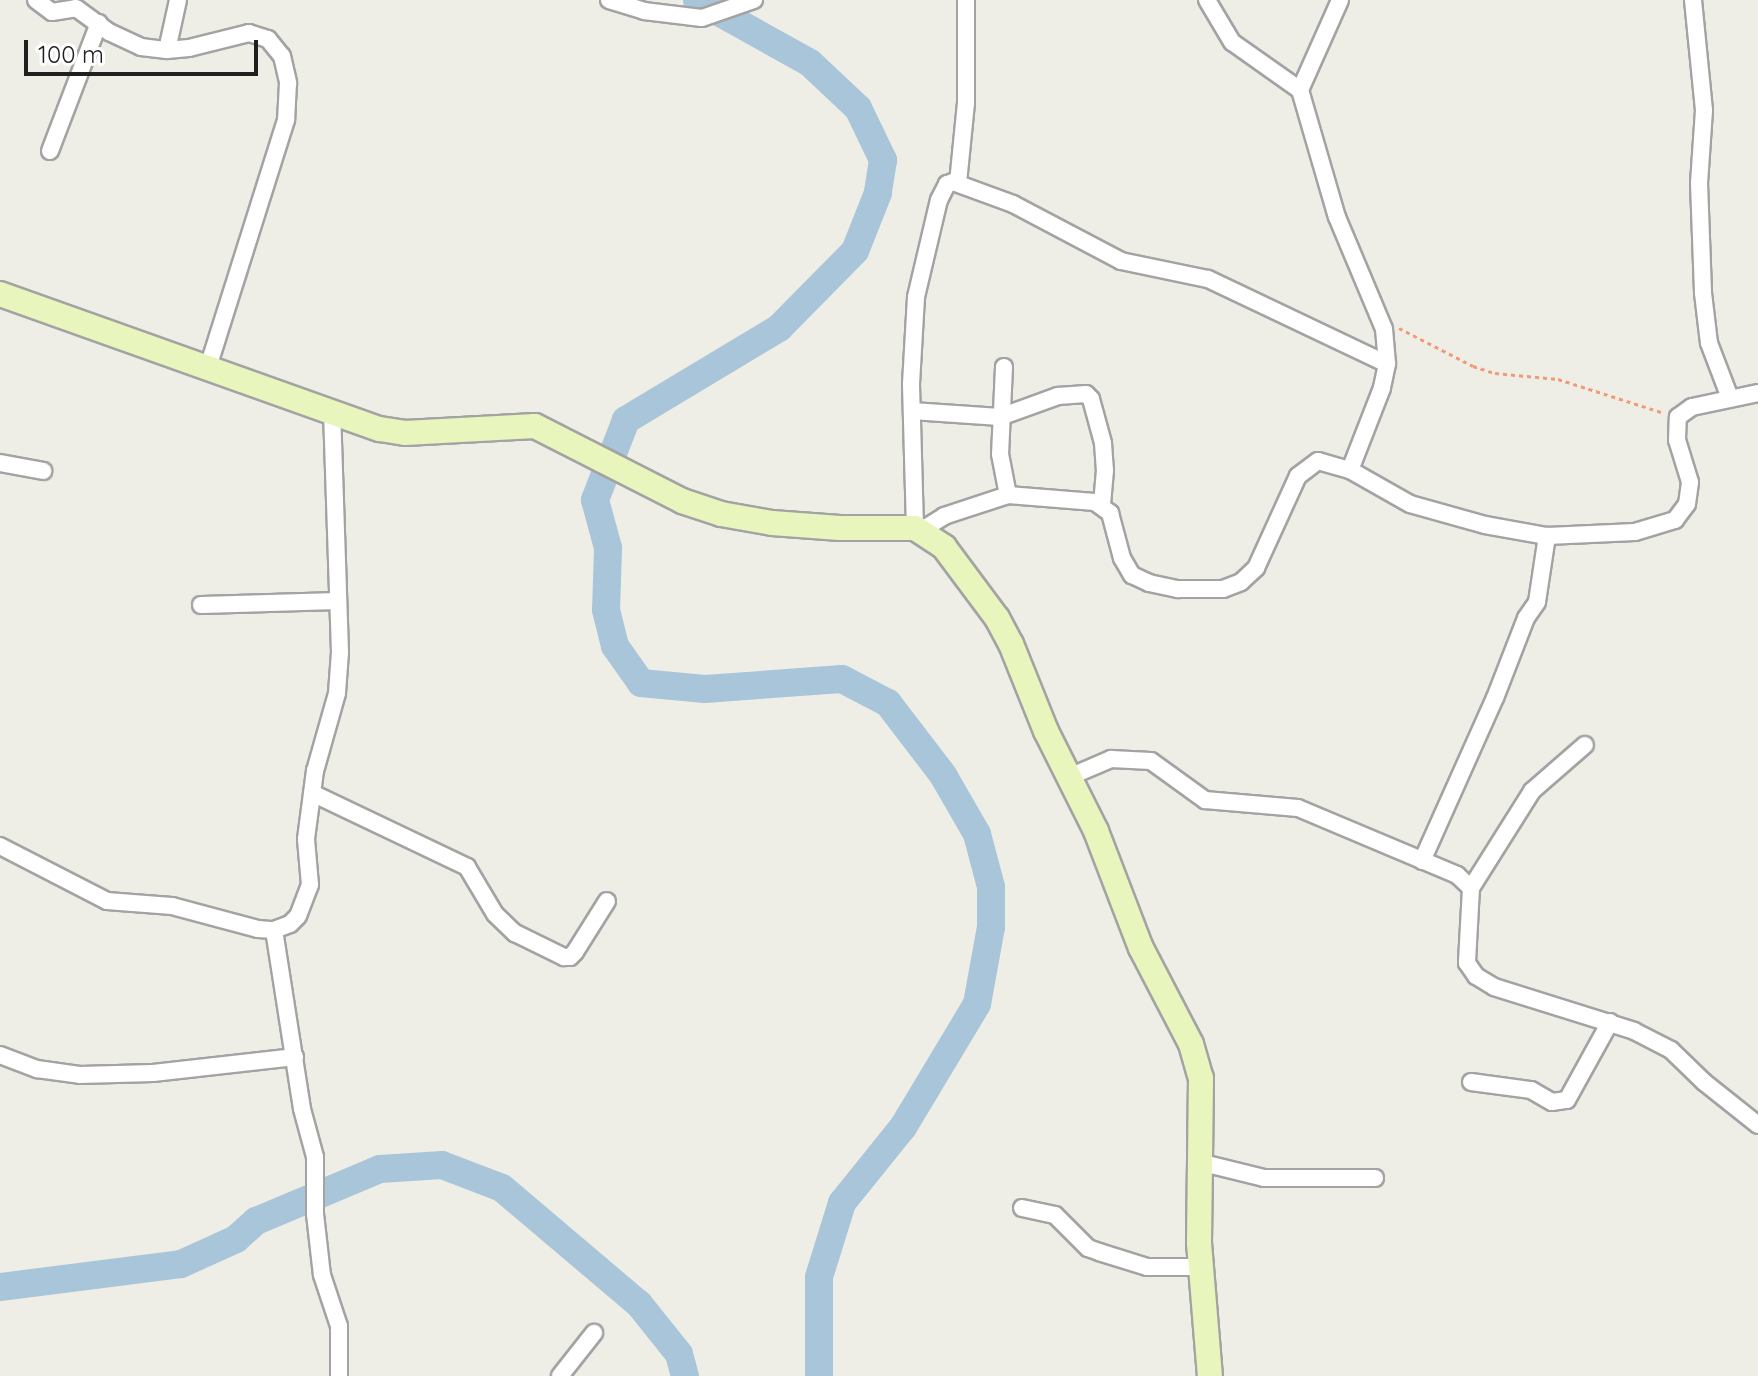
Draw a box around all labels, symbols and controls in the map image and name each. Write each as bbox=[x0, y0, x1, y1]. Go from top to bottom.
scale bar bbox=[28, 24, 262, 74]
text: 100 m bbox=[38, 39, 104, 69]

